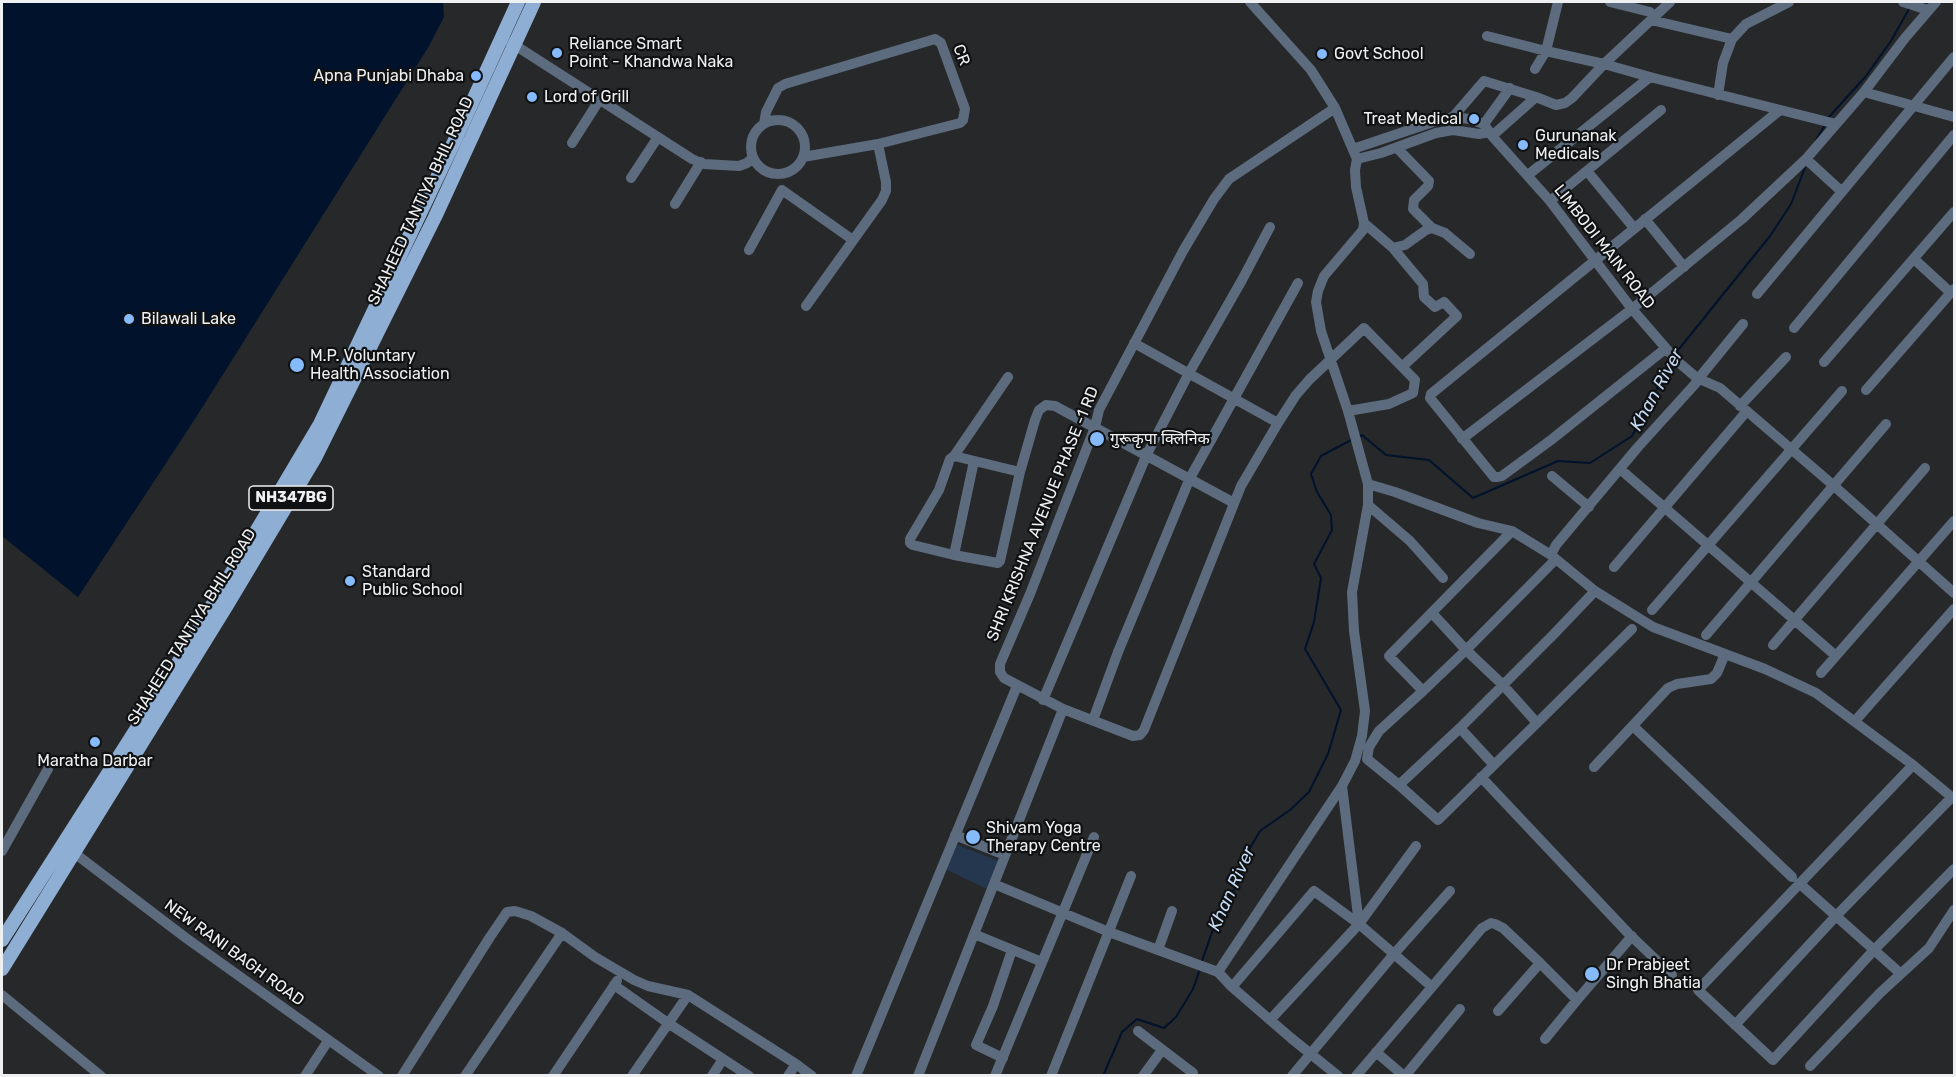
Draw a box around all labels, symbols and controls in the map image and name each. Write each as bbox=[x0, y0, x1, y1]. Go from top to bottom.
place label: Reliance Smart Point - Khandwa Naka bbox=[569, 34, 733, 72]
street label: CR bbox=[948, 42, 974, 68]
place label: Govt School bbox=[1334, 44, 1424, 64]
marker: Reliance Smart Point - Khandwa Naka bbox=[550, 46, 564, 60]
marker: Govt School bbox=[1315, 47, 1329, 61]
place label: Apna Punjabi Dhaba bbox=[314, 66, 464, 86]
marker: Apna Punjabi Dhaba bbox=[469, 69, 483, 83]
place label: Lord of Grill bbox=[544, 87, 629, 107]
marker: Lord of Grill bbox=[525, 90, 539, 104]
street label: SHAHEED TANTIYA BHIL ROAD bbox=[364, 94, 478, 308]
place label: Treat Medical bbox=[1364, 109, 1462, 129]
marker: Treat Medical bbox=[1467, 112, 1481, 126]
place label: Gurunanak Medicals bbox=[1535, 126, 1617, 164]
marker: Gurunanak Medicals bbox=[1516, 138, 1530, 152]
street label: LIMBODI MAIN ROAD bbox=[1549, 181, 1659, 313]
place label: Bilawali Lake bbox=[141, 309, 236, 329]
marker: Bilawali Lake bbox=[122, 312, 136, 326]
water label: Khan River bbox=[1626, 345, 1688, 435]
place label: M.P. Voluntary Health Association bbox=[310, 346, 450, 384]
marker: M.P. Voluntary Health Association bbox=[288, 356, 306, 374]
street label: SHRI KRISHNA AVENUE PHASE -1 RD bbox=[983, 384, 1103, 644]
place label: गुरूकृपा क्लिनिक bbox=[1110, 429, 1210, 449]
marker: गुरूकृपा क्लिनिक bbox=[1088, 430, 1106, 448]
road number: NH347BG bbox=[249, 486, 333, 510]
street label: SHAHEED TANTIYA BHIL ROAD bbox=[124, 525, 260, 729]
place label: Standard Public School bbox=[362, 562, 463, 600]
marker: Standard Public School bbox=[343, 574, 357, 588]
marker: Maratha Darbar bbox=[88, 735, 102, 749]
place label: Maratha Darbar bbox=[37, 751, 153, 771]
place label: Shivam Yoga Therapy Centre bbox=[986, 818, 1101, 856]
marker: Shivam Yoga Therapy Centre bbox=[964, 828, 982, 846]
water label: Khan River bbox=[1204, 843, 1260, 935]
street label: NEW RANI BAGH ROAD bbox=[160, 896, 308, 1010]
place label: Dr Prabjeet Singh Bhatia bbox=[1606, 955, 1701, 993]
marker: Dr Prabjeet Singh Bhatia bbox=[1583, 965, 1601, 983]

